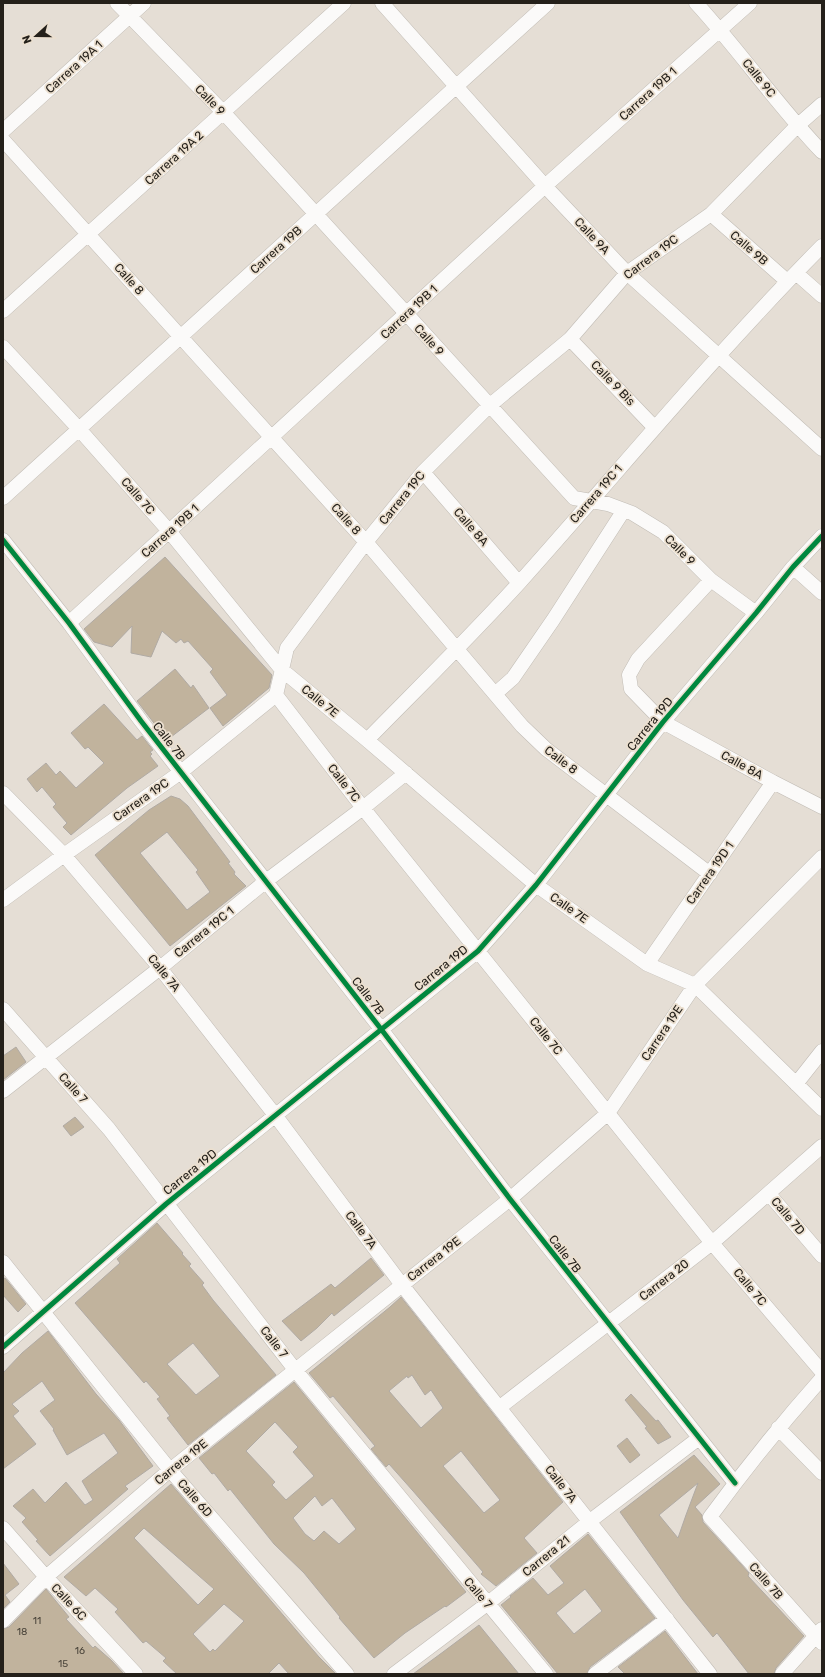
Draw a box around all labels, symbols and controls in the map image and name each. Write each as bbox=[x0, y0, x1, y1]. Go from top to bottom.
north arrow bbox=[16, 16, 56, 56]
text: N bbox=[20, 33, 35, 45]
street label: Carrera 19A 1 bbox=[43, 38, 105, 96]
street label: Calle 9C bbox=[739, 56, 779, 100]
street label: Carrera 19B 1 bbox=[616, 64, 680, 124]
street label: Calle 9 bbox=[192, 82, 228, 118]
street label: Carrera 19A 2 bbox=[142, 128, 206, 188]
street label: Calle 9A bbox=[572, 215, 612, 257]
street label: Carrera 19B bbox=[247, 223, 305, 277]
street label: Calle 9B bbox=[727, 228, 771, 268]
street label: Carrera 19C bbox=[621, 232, 681, 282]
street label: Calle 8 bbox=[111, 260, 147, 298]
street label: Carrera 19B 1 bbox=[378, 282, 440, 342]
street label: Calle 9 bbox=[411, 321, 447, 359]
street label: Calle 9 Bis bbox=[588, 358, 638, 408]
street label: Carrera 19C 1 bbox=[567, 462, 625, 526]
street label: Carrera 19C bbox=[376, 468, 428, 528]
street label: Calle 7C bbox=[118, 475, 158, 517]
street label: Calle 8 bbox=[328, 500, 364, 538]
street label: Carrera 19B 1 bbox=[138, 501, 202, 561]
street label: Calle 8A bbox=[451, 505, 491, 549]
street label: Calle 9 bbox=[662, 532, 698, 568]
street label: Calle 7E bbox=[299, 682, 341, 720]
street label: Carrera 19D bbox=[624, 694, 676, 754]
street label: Calle 7B bbox=[150, 719, 188, 763]
street label: Calle 8 bbox=[542, 743, 580, 777]
street label: Calle 8A bbox=[719, 748, 765, 782]
street label: Calle 7C bbox=[325, 761, 363, 805]
street label: Carrera 19C bbox=[111, 776, 171, 824]
street label: Carrera 19D 1 bbox=[683, 839, 737, 907]
street label: Calle 7E bbox=[547, 890, 591, 926]
street label: Carrera 19C 1 bbox=[171, 904, 237, 960]
street label: Carrera 19D bbox=[411, 942, 471, 994]
street label: Calle 7A bbox=[145, 952, 183, 994]
street label: Calle 7B bbox=[349, 974, 387, 1018]
street label: Carrera 19E bbox=[638, 1003, 686, 1063]
street label: Calle 7C bbox=[527, 1014, 565, 1058]
street label: Calle 7 bbox=[56, 1070, 90, 1106]
street label: Carrera 19D bbox=[160, 1146, 220, 1198]
street label: Calle 7D bbox=[768, 1194, 808, 1238]
street label: Calle 7A bbox=[342, 1208, 380, 1252]
street label: Calle 7B bbox=[546, 1232, 584, 1276]
street label: Carrera 19E bbox=[405, 1234, 463, 1284]
street label: Carrera 20 bbox=[636, 1256, 692, 1304]
street label: Calle 7C bbox=[730, 1266, 770, 1308]
street label: Calle 7 bbox=[257, 1323, 291, 1361]
street label: Carrera 19E bbox=[152, 1436, 210, 1488]
street label: Calle 7A bbox=[542, 1462, 580, 1506]
street label: Calle 6D bbox=[175, 1476, 215, 1520]
street label: Carrera 21 bbox=[520, 1533, 572, 1579]
street label: Calle 7B bbox=[746, 1560, 786, 1602]
street label: Calle 7 bbox=[461, 1575, 495, 1611]
street label: Calle 6C bbox=[48, 1581, 90, 1623]
house number: 11 bbox=[33, 1615, 41, 1627]
house number: 18 bbox=[17, 1626, 27, 1638]
house number: 16 bbox=[75, 1645, 85, 1657]
house number: 15 bbox=[58, 1658, 68, 1670]

